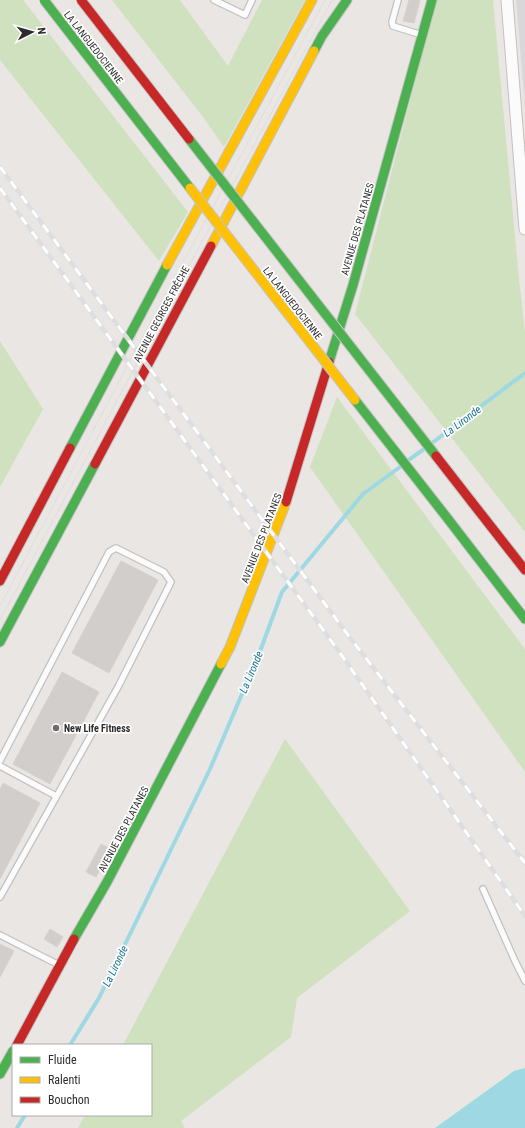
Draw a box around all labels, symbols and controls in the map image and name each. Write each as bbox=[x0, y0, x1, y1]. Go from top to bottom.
street label: LA LANGUEDOCIENNE bbox=[62, 9, 125, 86]
north arrow bbox=[12, 12, 52, 52]
text: N bbox=[35, 27, 48, 35]
street label: AVENUE DES PLATANES bbox=[339, 182, 376, 277]
street label: AVENUE GEORGES FRÊCHE bbox=[130, 264, 192, 364]
street label: LA LANGUEDOCIENNE bbox=[261, 265, 324, 342]
water label: La Lironde bbox=[441, 403, 484, 440]
street label: AVENUE DES PLATANES bbox=[239, 492, 284, 585]
water label: La Lironde bbox=[237, 649, 266, 695]
marker: New Life Fitness bbox=[51, 723, 61, 733]
place label: New Life Fitness bbox=[64, 723, 131, 734]
street label: AVENUE DES PLATANES bbox=[96, 784, 151, 874]
water label: La Lironde bbox=[100, 944, 131, 989]
legend bbox=[12, 1044, 152, 1116]
text: Fluide bbox=[48, 1053, 77, 1067]
text: Ralenti bbox=[48, 1073, 81, 1087]
text: Bouchon bbox=[48, 1093, 90, 1107]

